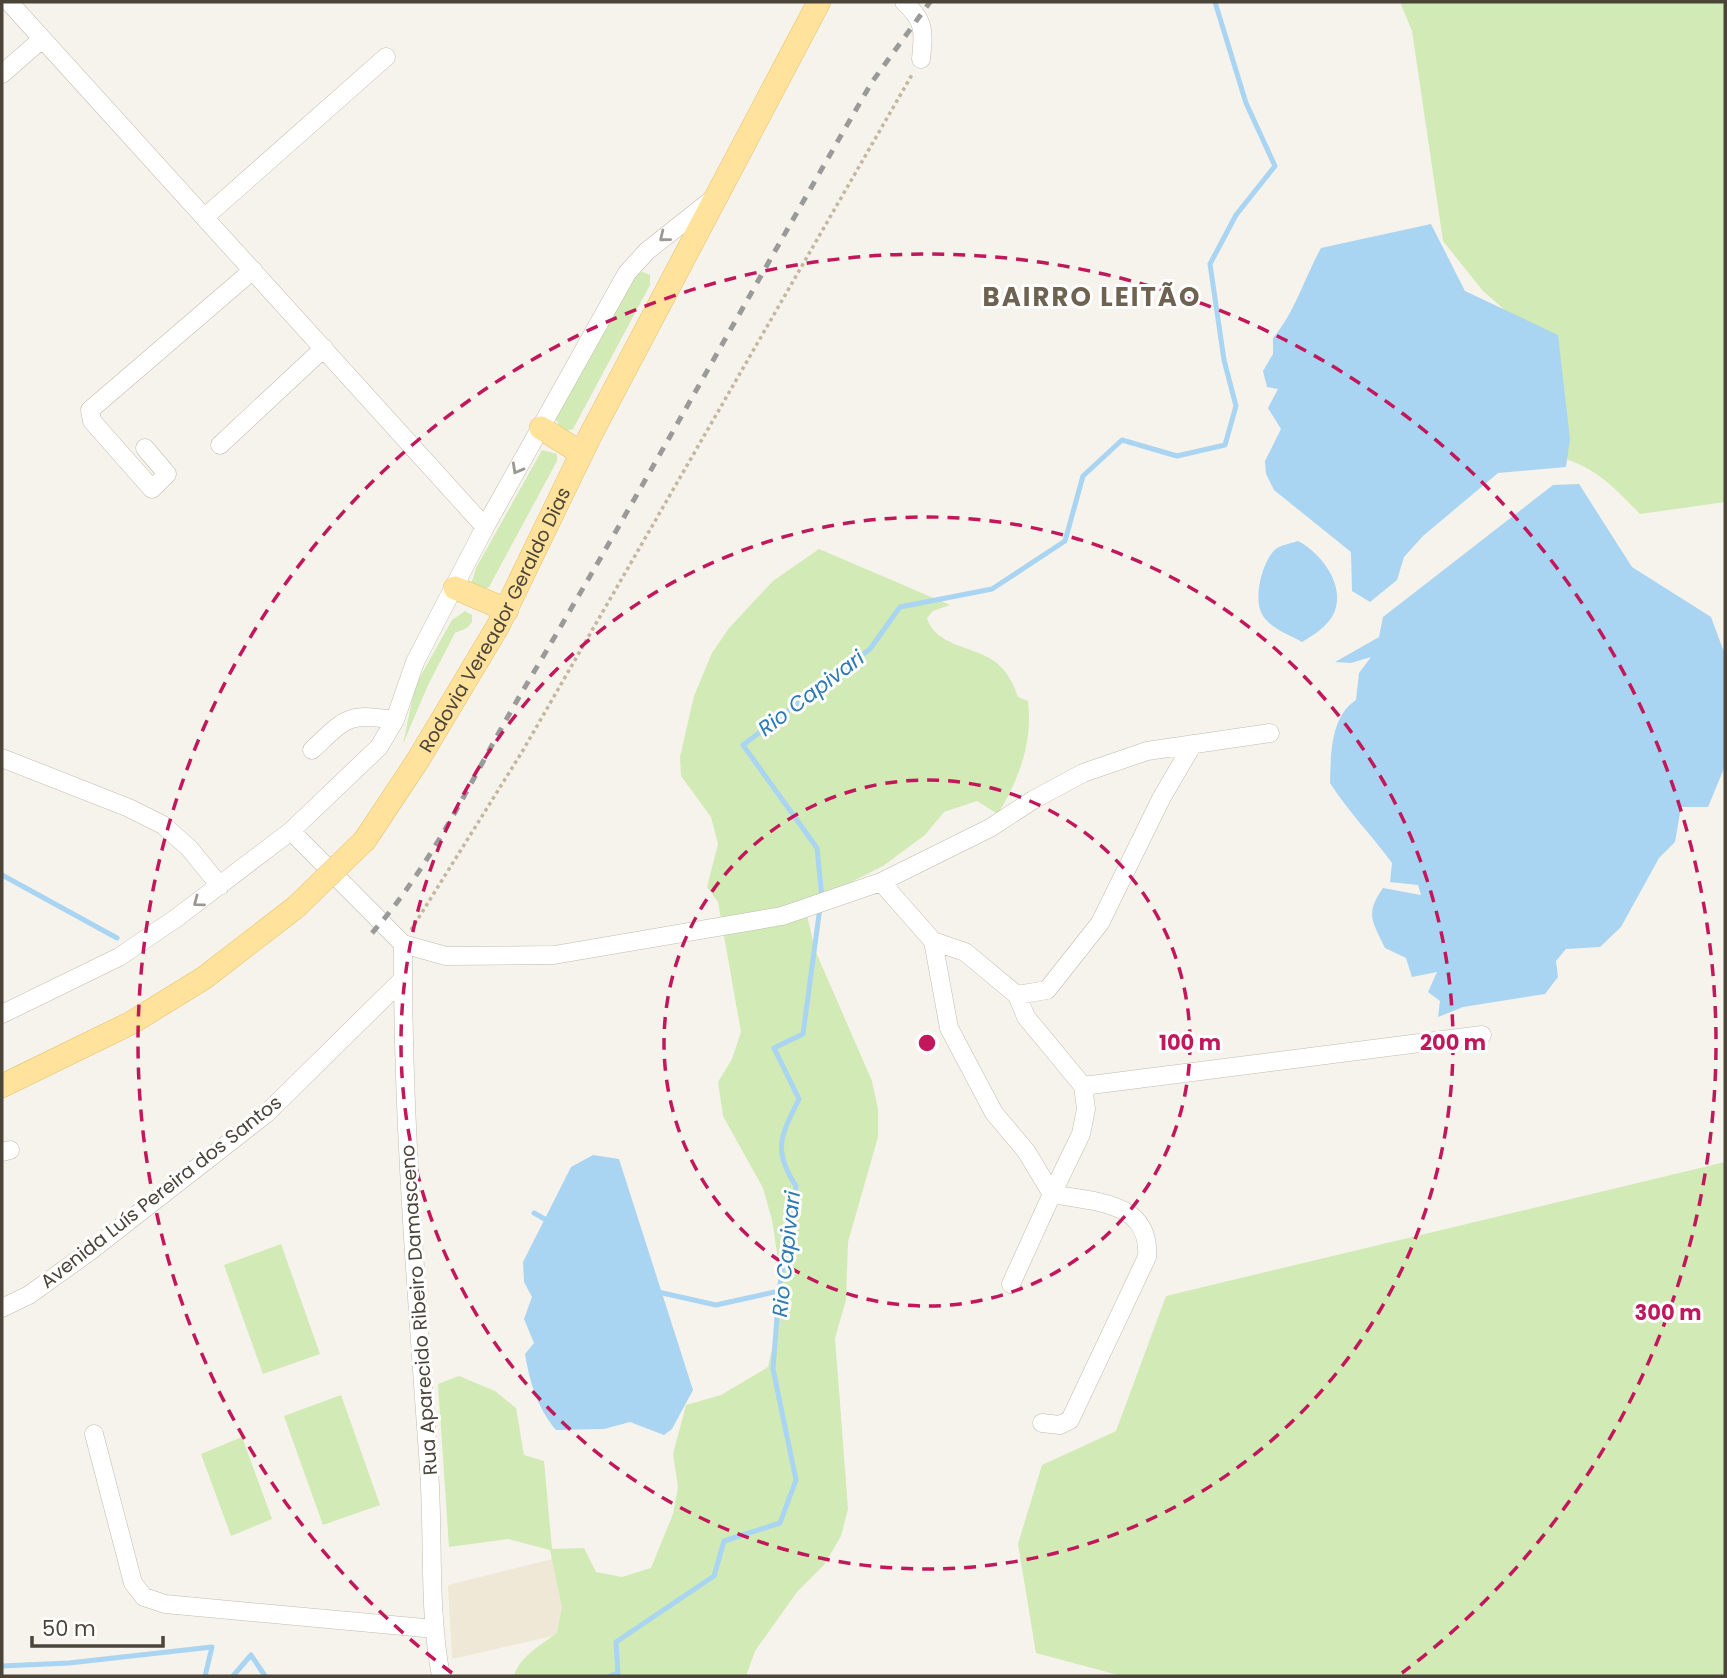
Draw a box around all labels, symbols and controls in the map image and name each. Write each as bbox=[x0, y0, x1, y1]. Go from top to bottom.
one-way arrow bbox=[660, 228, 672, 241]
district label: BAIRRO LEITÃO bbox=[983, 279, 1201, 315]
one-way arrow bbox=[512, 461, 525, 474]
street label: Rodovia Vereador Geraldo Dias bbox=[412, 482, 577, 757]
water label: Rio Capivari bbox=[752, 643, 871, 743]
one-way arrow bbox=[193, 894, 206, 906]
text: 100 m bbox=[1159, 1028, 1221, 1057]
text: 200 m bbox=[1420, 1028, 1486, 1057]
centre of rings bbox=[915, 1031, 939, 1055]
street label: Avenida Luís Pereira dos Santos bbox=[35, 1089, 287, 1295]
street label: Rua Aparecido Ribeiro Damasceno bbox=[394, 1144, 444, 1476]
water label: Rio Capivari bbox=[765, 1189, 807, 1318]
text: 300 m bbox=[1635, 1298, 1701, 1327]
scale bar bbox=[32, 1604, 163, 1648]
text: 50 m bbox=[42, 1614, 96, 1643]

